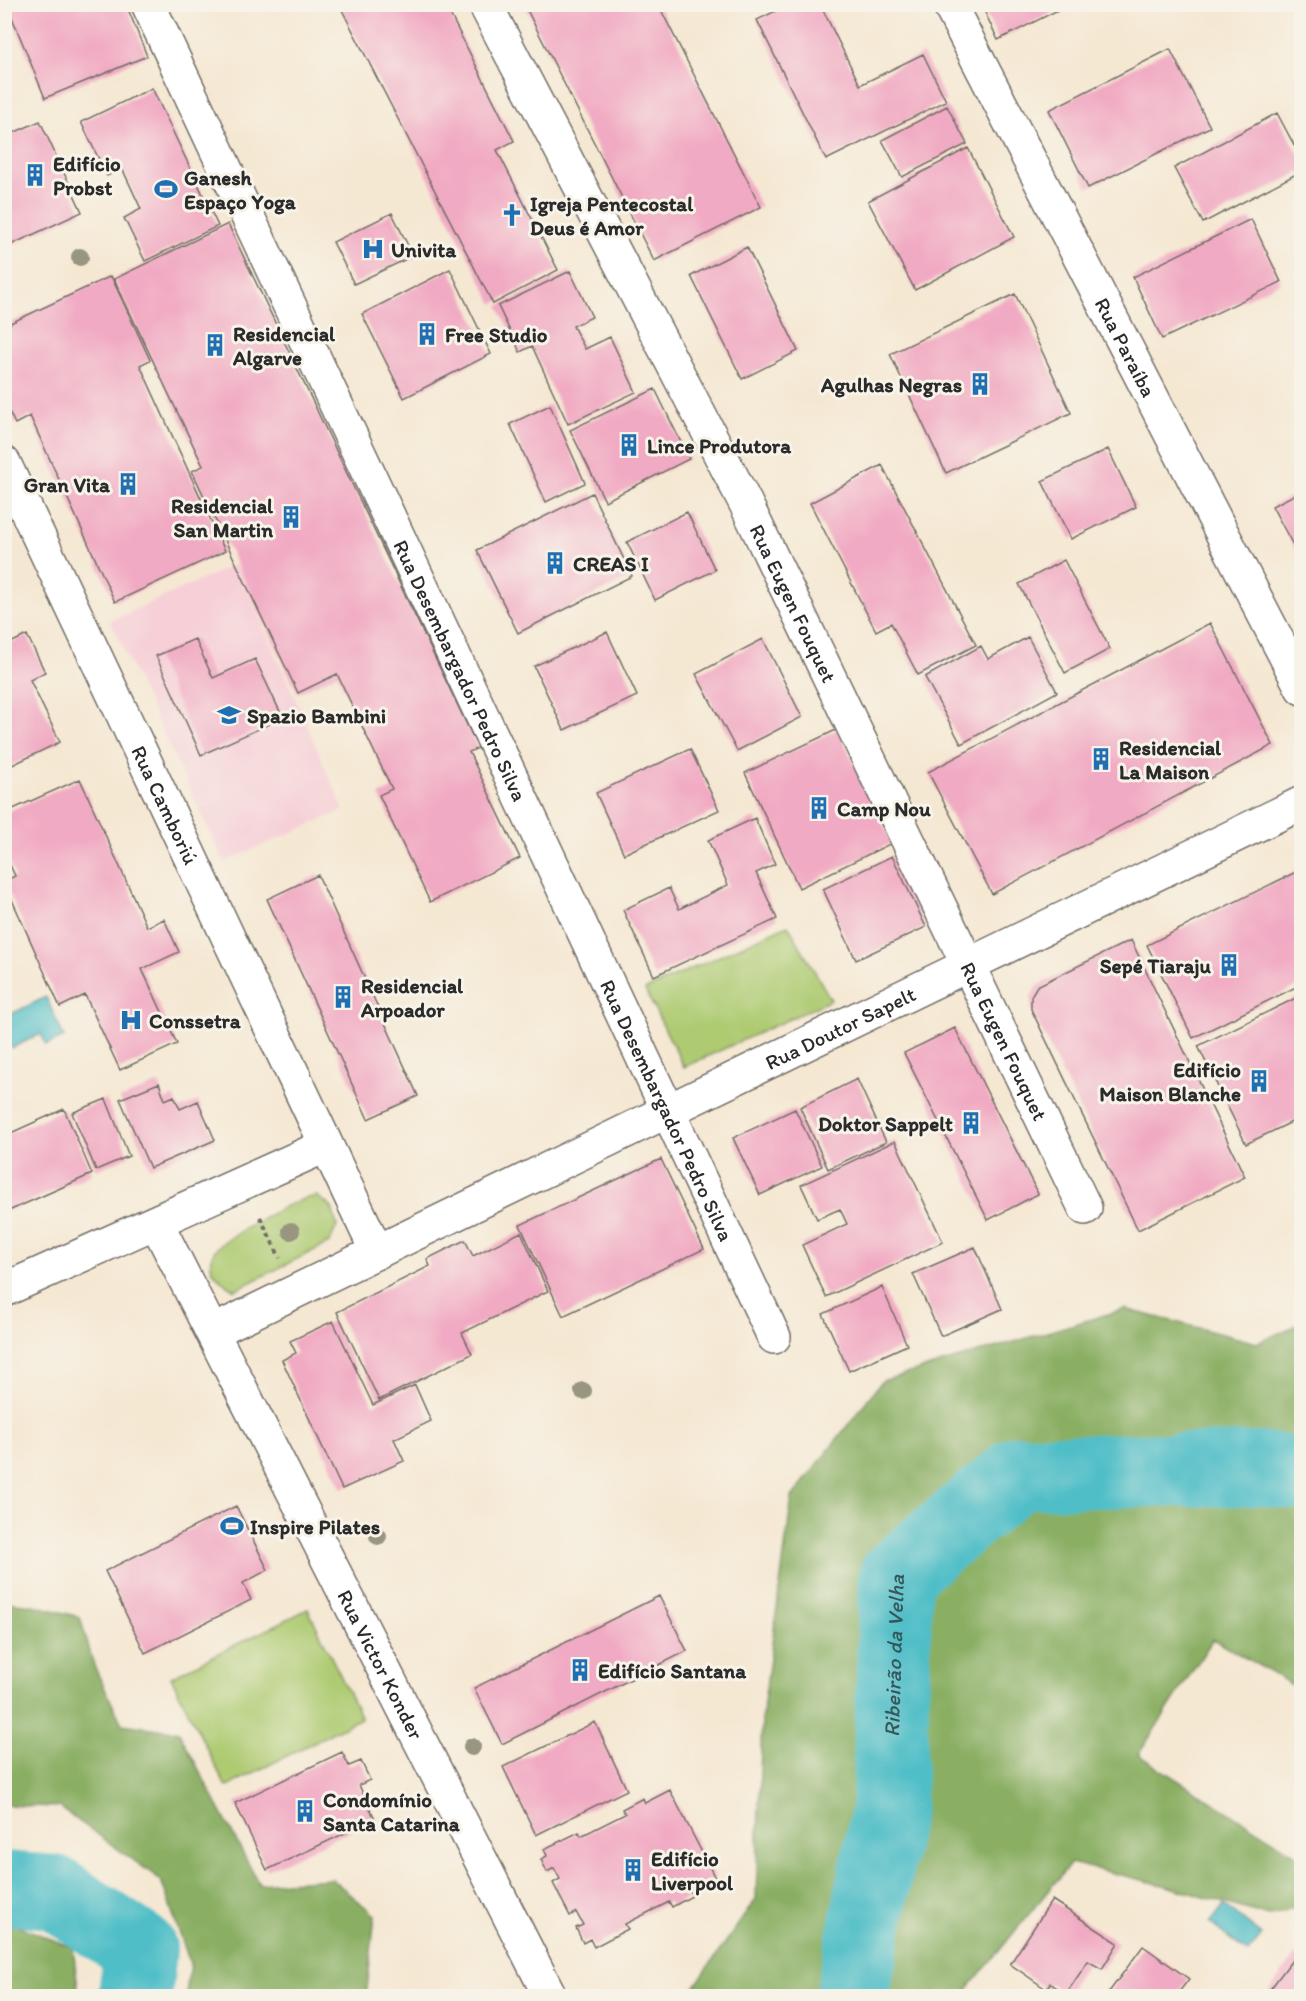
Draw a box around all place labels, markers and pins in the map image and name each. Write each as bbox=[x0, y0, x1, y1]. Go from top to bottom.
place label: Edifício Probst bbox=[53, 151, 121, 200]
building icon: Edifício Probst bbox=[22, 162, 48, 188]
place label: Ganesh Espaço Yoga bbox=[184, 165, 297, 215]
sports icon: Ganesh Espaço Yoga bbox=[153, 176, 179, 202]
place label: Igreja Pentecostal Deus é Amor bbox=[530, 191, 694, 240]
church icon: Igreja Pentecostal Deus é Amor bbox=[499, 202, 525, 228]
hospital icon: Univita bbox=[360, 236, 386, 262]
place label: Univita bbox=[391, 237, 457, 262]
place label: Residencial Algarve bbox=[232, 321, 336, 371]
building icon: Free Studio bbox=[414, 321, 440, 347]
place label: Free Studio bbox=[445, 322, 548, 347]
building icon: Residencial Algarve bbox=[202, 332, 228, 358]
building icon: Agulhas Negras bbox=[967, 371, 993, 397]
place label: Agulhas Negras bbox=[820, 372, 962, 398]
building icon: Lince Produtora bbox=[616, 432, 642, 458]
place label: Lince Produtora bbox=[647, 433, 792, 458]
building icon: Gran Vita bbox=[115, 471, 141, 497]
place label: Gran Vita bbox=[24, 472, 111, 497]
place label: Residencial San Martin bbox=[171, 493, 274, 542]
building icon: Residencial San Martin bbox=[278, 504, 304, 530]
building icon: CREAS I bbox=[542, 550, 568, 576]
place label: CREAS I bbox=[573, 551, 649, 576]
school or university icon: Spazio Bambini bbox=[216, 702, 242, 728]
place label: Spazio Bambini bbox=[247, 703, 386, 729]
place label: Residencial La Maison bbox=[1119, 735, 1222, 784]
building icon: Residencial La Maison bbox=[1088, 746, 1114, 772]
building icon: Camp Nou bbox=[806, 795, 832, 821]
place label: Camp Nou bbox=[837, 796, 931, 822]
building icon: Sepé Tiaraju bbox=[1216, 952, 1242, 978]
place label: Sepé Tiaraju bbox=[1100, 953, 1212, 979]
place label: Residencial Arpoador bbox=[360, 973, 464, 1023]
building icon: Residencial Arpoador bbox=[330, 984, 356, 1010]
hospital icon: Conssetra bbox=[118, 1007, 144, 1033]
place label: Conssetra bbox=[149, 1008, 242, 1033]
place label: Edifício Maison Blanche bbox=[1099, 1057, 1241, 1106]
building icon: Edifício Maison Blanche bbox=[1246, 1068, 1272, 1094]
building icon: Doktor Sappelt bbox=[958, 1110, 984, 1136]
place label: Doktor Sappelt bbox=[818, 1111, 953, 1137]
sports icon: Inspire Pilates bbox=[219, 1513, 245, 1539]
place label: Inspire Pilates bbox=[250, 1514, 380, 1540]
building icon: Edifício Santana bbox=[567, 1657, 593, 1683]
place label: Edifício Santana bbox=[598, 1658, 747, 1683]
place label: Condomínio Santa Catarina bbox=[323, 1787, 461, 1836]
building icon: Condomínio Santa Catarina bbox=[292, 1798, 318, 1824]
place label: Edifício Liverpool bbox=[651, 1846, 734, 1896]
building icon: Edifício Liverpool bbox=[620, 1857, 646, 1883]

